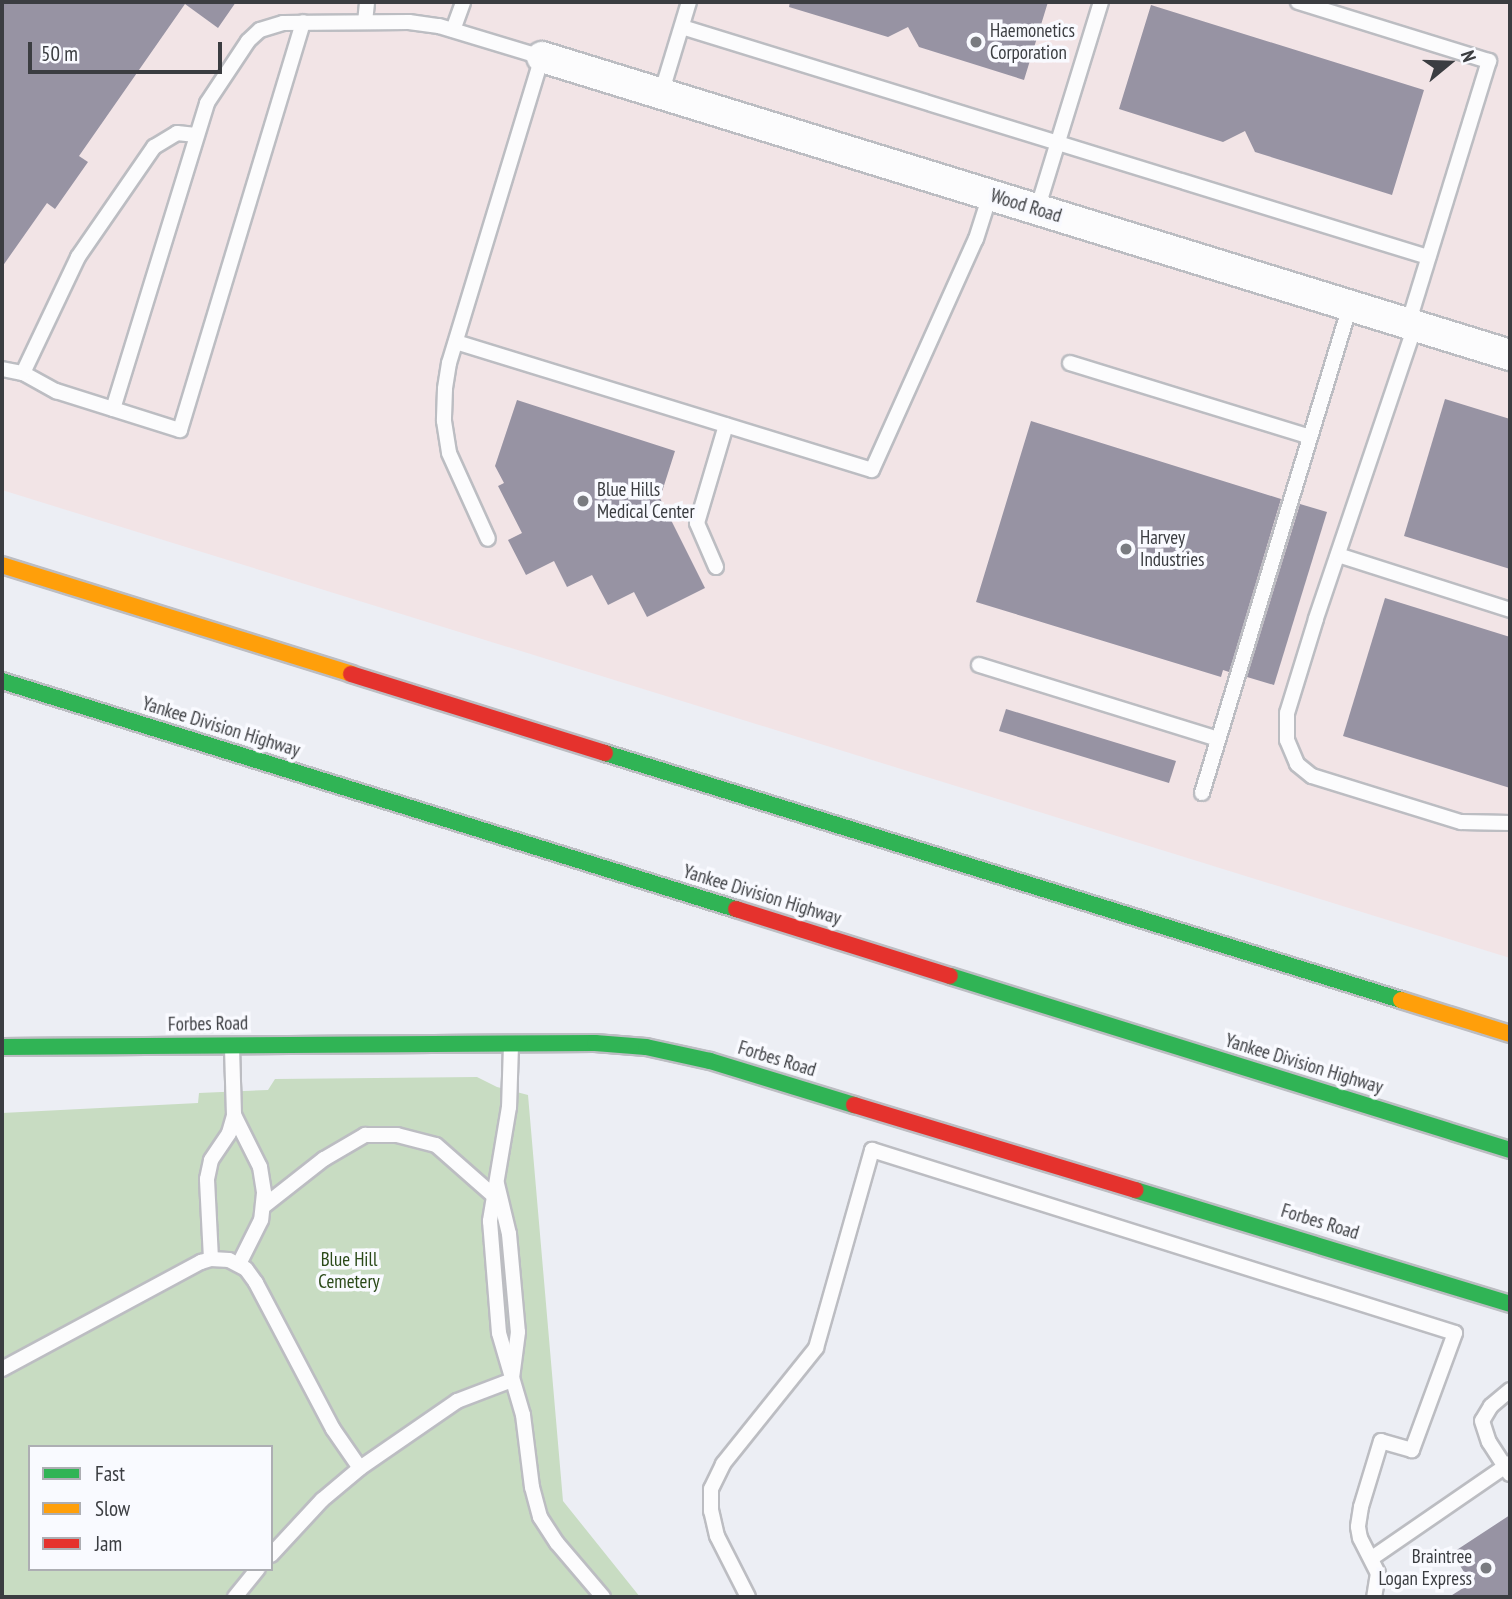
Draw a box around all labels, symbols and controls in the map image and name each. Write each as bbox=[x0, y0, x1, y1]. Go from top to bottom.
place label: Haemonetics Corporation bbox=[990, 20, 1075, 64]
scale bar bbox=[32, 28, 226, 72]
north arrow bbox=[1414, 28, 1484, 98]
marker: Haemonetics Corporation bbox=[968, 34, 984, 50]
text: 50 m bbox=[41, 40, 78, 67]
text: N bbox=[1456, 47, 1482, 65]
street label: Wood Road bbox=[988, 184, 1064, 228]
place label: Blue Hills Medical Center bbox=[597, 479, 695, 523]
marker: Blue Hills Medical Center bbox=[575, 493, 591, 509]
place label: Harvey Industries bbox=[1140, 527, 1204, 571]
marker: Harvey Industries bbox=[1118, 541, 1134, 557]
street label: Yankee Division Highway bbox=[139, 692, 303, 762]
street label: Yankee Division Highway bbox=[680, 860, 844, 930]
street label: Forbes Road bbox=[168, 1012, 248, 1036]
street label: Yankee Division Highway bbox=[1222, 1029, 1386, 1099]
street label: Forbes Road bbox=[735, 1036, 819, 1082]
street label: Forbes Road bbox=[1278, 1199, 1362, 1245]
park label: Blue Hill Cemetery bbox=[318, 1249, 380, 1293]
legend bbox=[28, 1445, 273, 1571]
text: Fast bbox=[95, 1460, 125, 1487]
text: Slow bbox=[95, 1495, 130, 1522]
text: Jam bbox=[95, 1530, 122, 1557]
place label: Braintree Logan Express bbox=[1378, 1546, 1472, 1590]
marker: Braintree Logan Express bbox=[1478, 1560, 1494, 1576]

